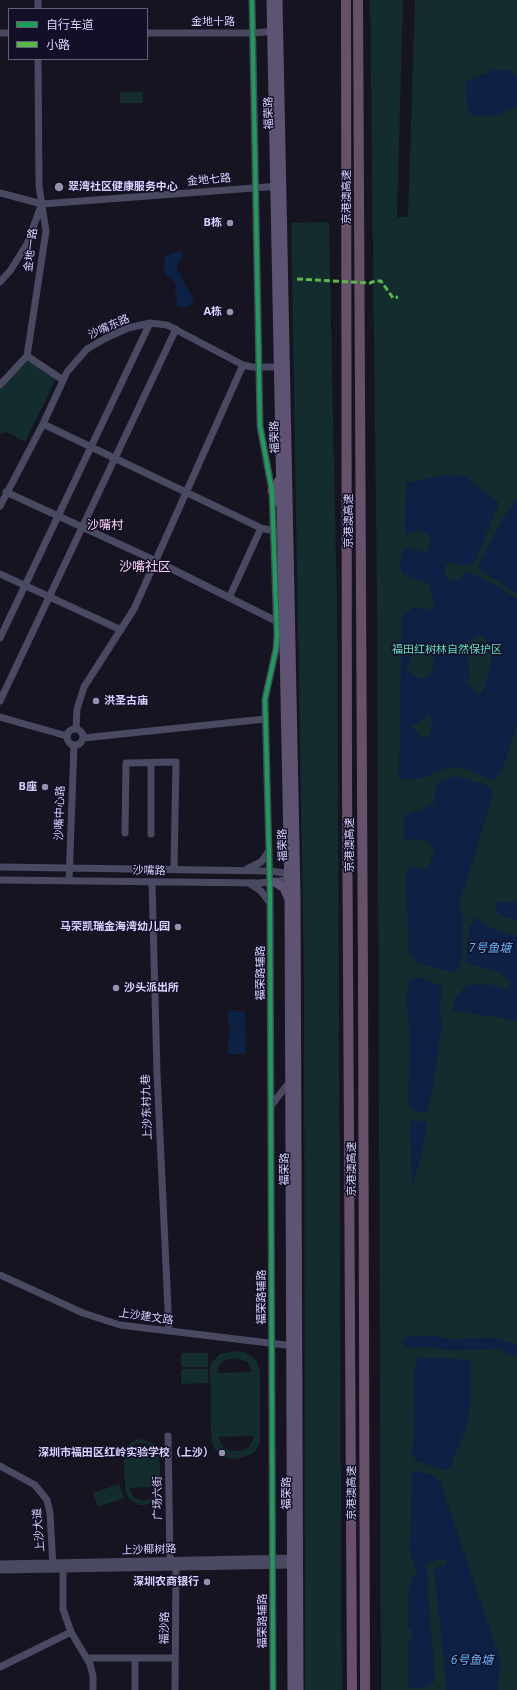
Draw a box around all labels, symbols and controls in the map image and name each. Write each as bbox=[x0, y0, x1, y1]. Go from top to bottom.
legend bbox=[8, 8, 148, 60]
street label: 金地十路 bbox=[191, 15, 235, 29]
text: 自行车道 bbox=[46, 16, 94, 33]
text: 小路 bbox=[46, 36, 70, 53]
street label: 福荣路 bbox=[262, 96, 276, 130]
street label: 京港澳高速 bbox=[340, 170, 354, 224]
street label: 金地七路 bbox=[187, 172, 231, 188]
place label: 翠湾社区健康服务中心 bbox=[68, 180, 178, 194]
marker: 翠湾社区健康服务中心 bbox=[53, 181, 65, 193]
place label: B栋 bbox=[204, 216, 222, 230]
marker: B栋 bbox=[225, 218, 235, 228]
street label: 金地一路 bbox=[22, 227, 40, 273]
place label: A栋 bbox=[203, 305, 222, 319]
marker: A栋 bbox=[225, 307, 235, 317]
street label: 沙嘴东路 bbox=[86, 312, 132, 342]
street label: 福荣路 bbox=[268, 420, 282, 454]
street label: 京港澳高速 bbox=[342, 494, 356, 548]
district label: 沙嘴村 bbox=[87, 519, 123, 533]
district label: 沙嘴社区 bbox=[119, 559, 171, 575]
park label: 福田红树林自然保护区 bbox=[392, 643, 502, 657]
place label: 洪圣古庙 bbox=[104, 694, 148, 708]
marker: 洪圣古庙 bbox=[91, 696, 101, 706]
place label: B座 bbox=[19, 780, 37, 794]
marker: B座 bbox=[40, 782, 50, 792]
street label: 沙嘴中心路 bbox=[52, 785, 68, 841]
street label: 京港澳高速 bbox=[343, 818, 357, 872]
street label: 福荣路 bbox=[276, 828, 290, 862]
street label: 沙嘴路 bbox=[132, 864, 166, 878]
place label: 马荣凯瑞金海湾幼儿园 bbox=[60, 920, 170, 934]
marker: 马荣凯瑞金海湾幼儿园 bbox=[173, 922, 183, 932]
water label: 7号鱼塘 bbox=[469, 942, 511, 956]
street label: 福荣路辅路 bbox=[254, 946, 268, 1000]
place label: 沙头派出所 bbox=[124, 981, 179, 995]
marker: 沙头派出所 bbox=[111, 983, 121, 993]
street label: 上沙东村九巷 bbox=[139, 1074, 155, 1140]
street label: 京港澳高速 bbox=[345, 1142, 359, 1196]
street label: 福荣路 bbox=[278, 1153, 292, 1185]
street label: 福荣路辅路 bbox=[255, 1270, 269, 1324]
street label: 上沙建文路 bbox=[118, 1307, 174, 1327]
place label: 深圳市福田区红岭实验学校（上沙） bbox=[38, 1446, 214, 1460]
marker: 深圳市福田区红岭实验学校（上沙） bbox=[217, 1448, 227, 1458]
street label: 京港澳高速 bbox=[345, 1466, 359, 1520]
street label: 广场六街 bbox=[151, 1476, 165, 1520]
street label: 福荣路 bbox=[280, 1477, 294, 1509]
street label: 上沙大道 bbox=[31, 1508, 47, 1552]
street label: 上沙椰树路 bbox=[121, 1542, 177, 1558]
place label: 深圳农商银行 bbox=[133, 1575, 199, 1589]
marker: 深圳农商银行 bbox=[202, 1577, 212, 1587]
street label: 福荣路辅路 bbox=[256, 1594, 270, 1648]
street label: 福沙路 bbox=[158, 1611, 172, 1645]
water label: 6号鱼塘 bbox=[451, 1654, 493, 1668]

